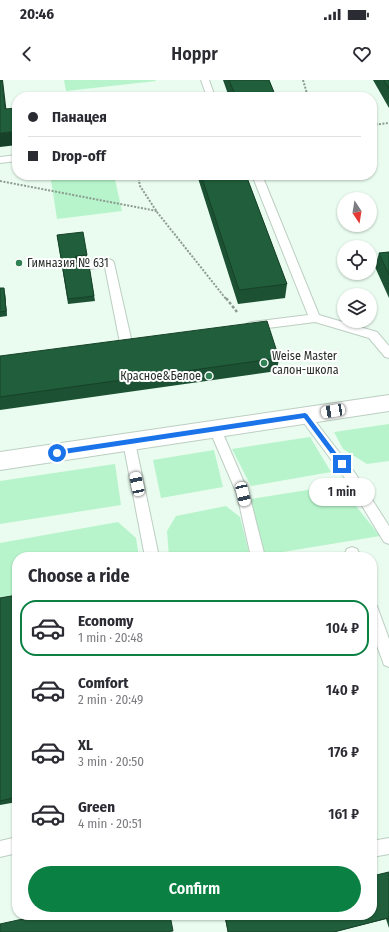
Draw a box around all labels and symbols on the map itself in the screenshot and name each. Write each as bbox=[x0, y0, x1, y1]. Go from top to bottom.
north arrow bbox=[337, 192, 377, 232]
place label: Гимназия № 631 bbox=[27, 256, 109, 270]
marker: Гимназия № 631 bbox=[14, 258, 24, 268]
place label: Weise Master салон-школа bbox=[272, 349, 339, 377]
marker: Weise Master салон-школа bbox=[259, 358, 269, 368]
place label: Красное&Белое bbox=[120, 369, 201, 383]
marker: Красное&Белое bbox=[204, 371, 214, 381]
car bbox=[320, 403, 346, 419]
route start bbox=[48, 444, 66, 462]
route end bbox=[333, 455, 351, 473]
car bbox=[129, 471, 145, 497]
callout: 1 min bbox=[309, 478, 375, 506]
car bbox=[234, 481, 252, 507]

